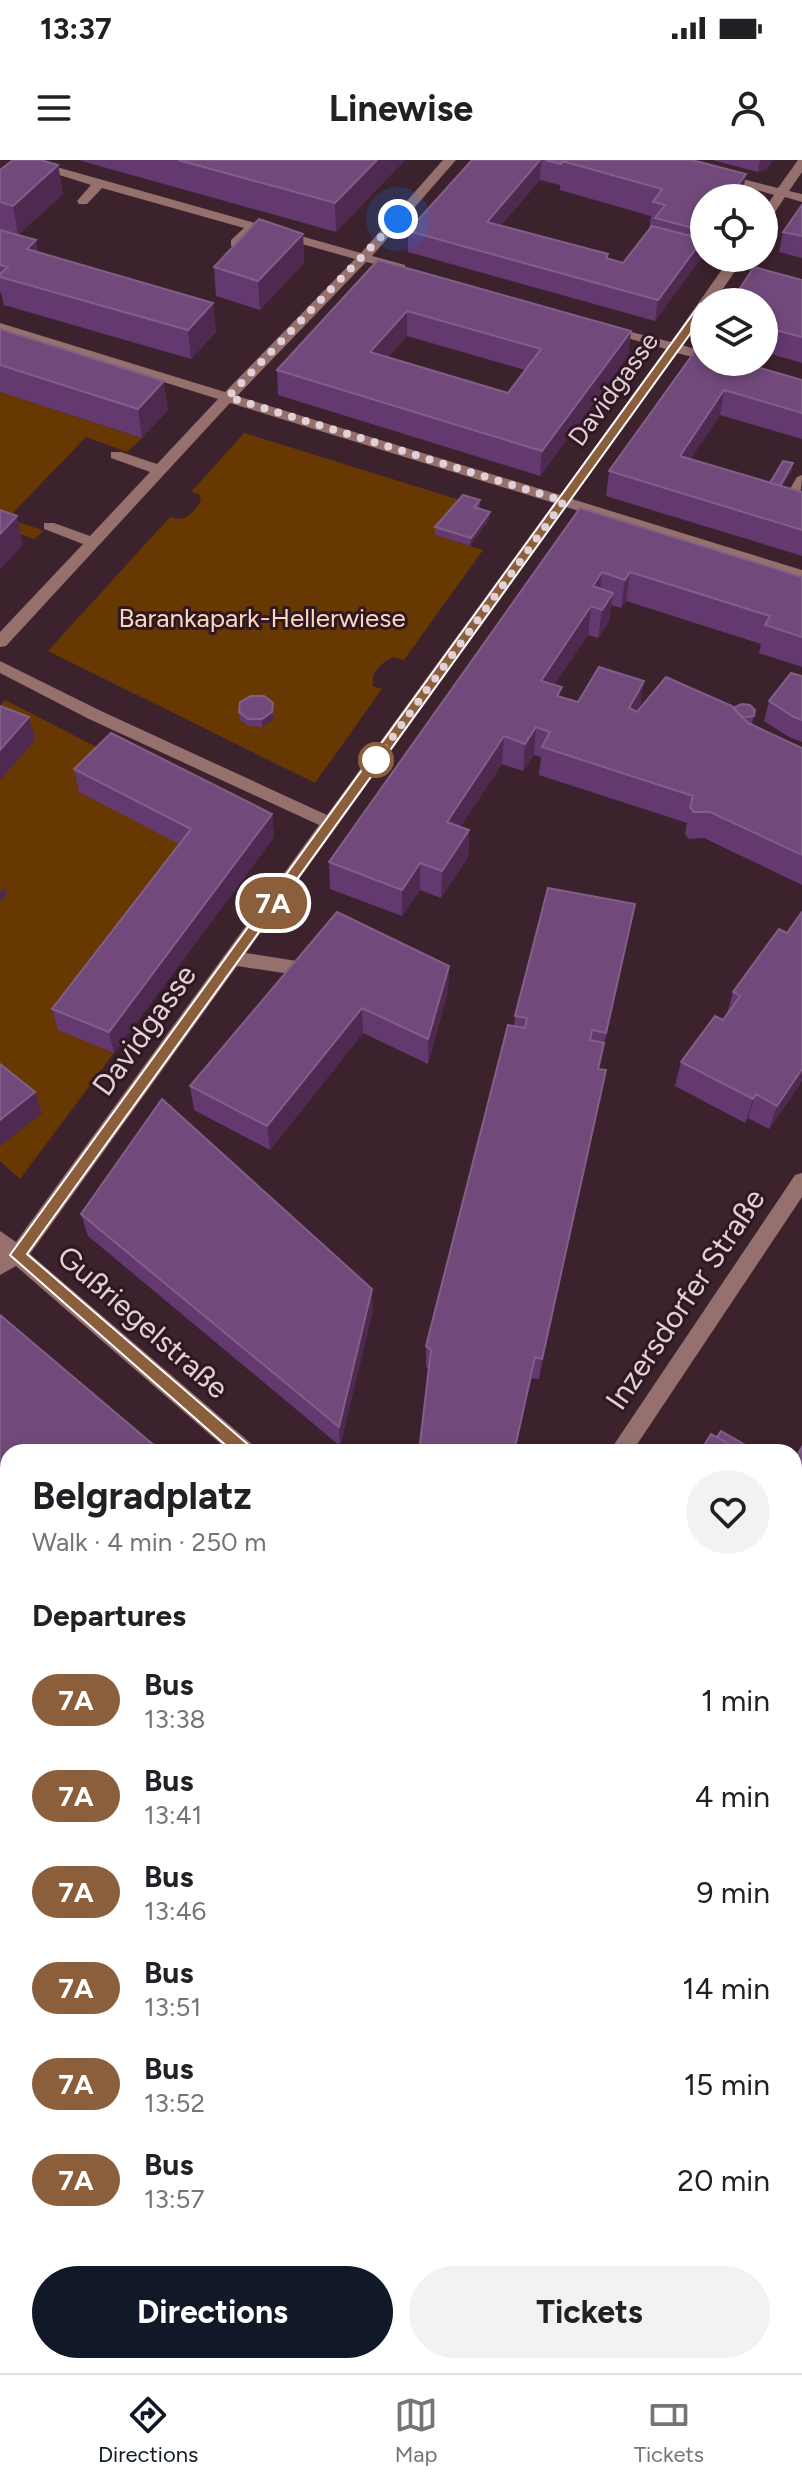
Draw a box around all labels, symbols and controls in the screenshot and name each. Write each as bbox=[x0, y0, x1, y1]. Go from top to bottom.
text: 13:37 bbox=[40, 10, 112, 47]
icon: menu bbox=[32, 86, 76, 130]
icon: person bbox=[726, 86, 770, 130]
text: Linewise bbox=[329, 87, 473, 130]
map controls bbox=[690, 184, 778, 376]
button: locate bbox=[690, 184, 778, 272]
your location bbox=[378, 199, 418, 239]
button: layers bbox=[690, 288, 778, 376]
street label: Davidgasse bbox=[561, 326, 665, 452]
park label: Barankapark-Hellerwiese bbox=[118, 602, 406, 634]
unlabelled marker bbox=[359, 743, 393, 777]
line badge: 7A bbox=[237, 877, 309, 929]
text: 7A bbox=[255, 886, 291, 920]
street label: Davidgasse bbox=[84, 957, 204, 1103]
street label: Inzersdorfer Straße bbox=[597, 1181, 773, 1417]
street label: Gußriegelstraße bbox=[50, 1238, 236, 1406]
button: heart bbox=[686, 1470, 770, 1554]
text: Belgradplatz bbox=[32, 1473, 252, 1519]
text: Walk · 4 min · 250 m bbox=[32, 1526, 266, 1558]
text: Departures bbox=[32, 1597, 186, 1634]
text: Bus bbox=[144, 1666, 193, 1703]
text: 1 min bbox=[701, 1682, 770, 1719]
text: 7A bbox=[58, 1683, 94, 1717]
text: 13:38 bbox=[144, 1703, 206, 1735]
text: Bus bbox=[144, 1762, 193, 1799]
text: 4 min bbox=[695, 1778, 770, 1815]
text: 7A bbox=[58, 1779, 94, 1813]
text: 13:41 bbox=[144, 1799, 202, 1831]
text: Bus bbox=[144, 1858, 193, 1895]
text: 9 min bbox=[696, 1874, 770, 1911]
text: 7A bbox=[58, 1875, 94, 1909]
text: 13:46 bbox=[144, 1895, 206, 1927]
text: Bus bbox=[144, 1954, 193, 1991]
text: 14 min bbox=[682, 1970, 770, 2007]
text: 7A bbox=[58, 1971, 94, 2005]
text: 13:51 bbox=[144, 1991, 201, 2023]
text: Bus bbox=[144, 2050, 193, 2087]
text: 15 min bbox=[684, 2066, 770, 2103]
text: 7A bbox=[58, 2067, 94, 2101]
text: 13:52 bbox=[144, 2087, 205, 2119]
text: Bus bbox=[144, 2146, 193, 2183]
text: 20 min bbox=[677, 2162, 770, 2199]
text: 7A bbox=[58, 2163, 94, 2197]
text: 13:57 bbox=[144, 2183, 204, 2215]
button: Directions bbox=[32, 2266, 393, 2358]
button: Tickets bbox=[409, 2266, 770, 2358]
tab: Directions bbox=[98, 2393, 198, 2468]
tab: Map bbox=[394, 2393, 438, 2468]
tab: Tickets bbox=[634, 2393, 704, 2468]

